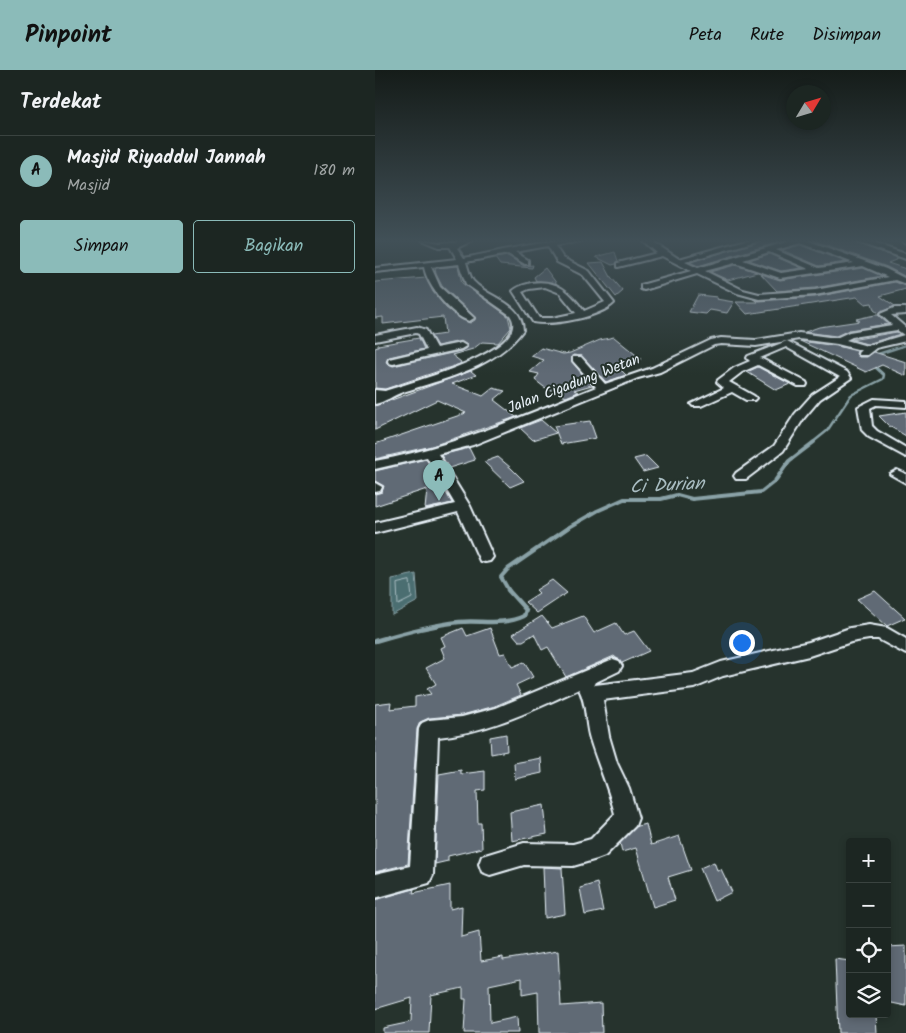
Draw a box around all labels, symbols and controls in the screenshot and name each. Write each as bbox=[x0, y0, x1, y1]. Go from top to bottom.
text: Pinpoint bbox=[25, 16, 112, 55]
text: Peta bbox=[689, 21, 722, 50]
text: Rute bbox=[750, 21, 784, 50]
text: Disimpan bbox=[812, 21, 881, 50]
north arrow bbox=[786, 85, 831, 130]
text: Terdekat bbox=[20, 86, 101, 119]
text: Masjid Riyaddul Jannah bbox=[67, 143, 266, 173]
text: A bbox=[31, 158, 41, 183]
text: 180 m bbox=[313, 158, 355, 183]
text: Masjid bbox=[67, 173, 110, 198]
button: Simpan bbox=[20, 220, 183, 273]
button: Bagikan bbox=[193, 220, 355, 273]
street label: Jalan Cigadung Wetan bbox=[504, 348, 644, 420]
pin: A bbox=[423, 460, 455, 501]
water label: Ci Durian bbox=[629, 469, 707, 503]
your location bbox=[729, 630, 755, 656]
map controls bbox=[846, 838, 891, 1018]
button: + bbox=[846, 838, 891, 883]
button: − bbox=[846, 883, 891, 928]
button: locate bbox=[846, 928, 891, 973]
button: layers bbox=[846, 973, 891, 1018]

